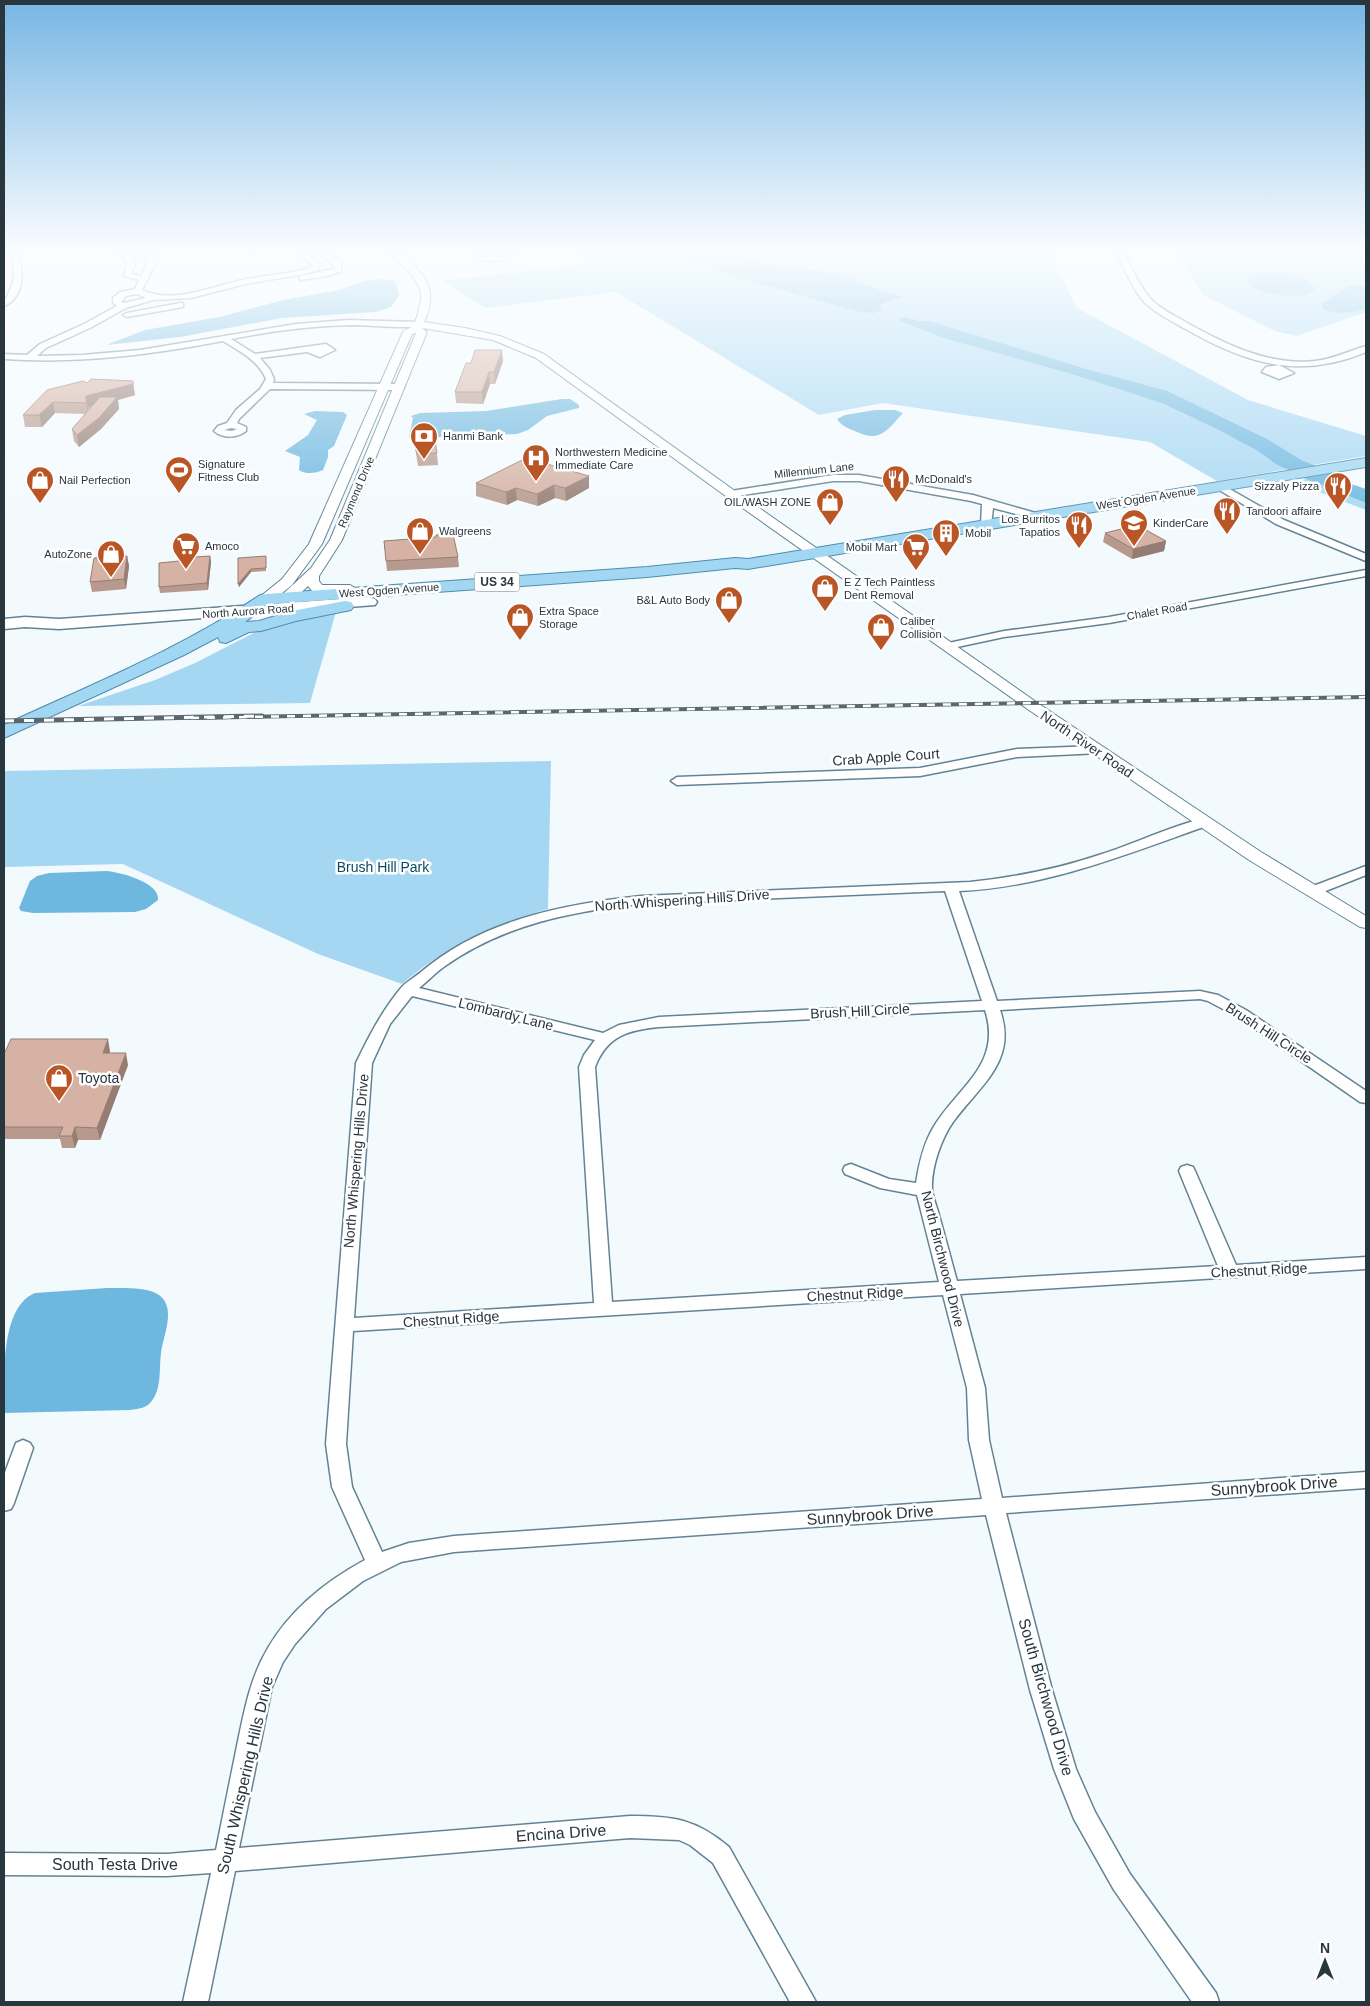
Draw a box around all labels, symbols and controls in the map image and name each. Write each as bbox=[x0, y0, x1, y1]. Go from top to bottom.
bank icon: Hanmi Bank bbox=[409, 421, 439, 460]
place label: Hanmi Bank bbox=[443, 430, 503, 442]
hospital icon: Northwestern Medicine Immediate Care bbox=[521, 443, 551, 482]
place label: Northwestern Medicine Immediate Care bbox=[555, 446, 668, 471]
sports icon: Signature Fitness Club bbox=[164, 455, 194, 494]
street label: Raymond Drive bbox=[336, 455, 376, 529]
place label: Signature Fitness Club bbox=[198, 458, 259, 483]
street label: Millennium Lane bbox=[774, 460, 854, 480]
restaurant icon: McDonald's bbox=[881, 464, 911, 503]
shop icon: Nail Perfection bbox=[25, 465, 55, 504]
restaurant icon: Sizzaly Pizza bbox=[1323, 471, 1353, 510]
place label: McDonald's bbox=[915, 473, 973, 485]
place label: Nail Perfection bbox=[59, 474, 131, 486]
place label: Sizzaly Pizza bbox=[1254, 480, 1320, 492]
street label: West Ogden Avenue bbox=[1095, 484, 1197, 512]
shop icon: OIL/WASH ZONE bbox=[815, 487, 845, 526]
place label: OIL/WASH ZONE bbox=[724, 496, 811, 508]
restaurant icon: Tandoori affaire bbox=[1212, 496, 1242, 535]
place label: Tandoori affaire bbox=[1246, 505, 1322, 517]
school or university icon: KinderCare bbox=[1119, 508, 1149, 547]
restaurant icon: Los Burritos Tapatios bbox=[1064, 510, 1094, 549]
place label: Los Burritos Tapatios bbox=[1001, 513, 1060, 538]
shop icon: Walgreens bbox=[405, 516, 435, 555]
place label: KinderCare bbox=[1153, 517, 1209, 529]
building icon: Mobil bbox=[931, 518, 961, 557]
place label: Walgreens bbox=[439, 525, 492, 537]
place label: Mobil bbox=[965, 527, 991, 539]
supermarket icon: Amoco bbox=[171, 531, 201, 570]
supermarket icon: Mobil Mart bbox=[901, 532, 931, 571]
shop icon: AutoZone bbox=[96, 539, 126, 578]
place label: Amoco bbox=[205, 540, 239, 552]
place label: Mobil Mart bbox=[846, 541, 897, 553]
place label: AutoZone bbox=[44, 548, 92, 560]
road number: US 34 bbox=[474, 572, 520, 592]
shop icon: E Z Tech Paintless Dent Removal bbox=[810, 573, 840, 612]
place label: E Z Tech Paintless Dent Removal bbox=[844, 576, 935, 601]
street label: West Ogden Avenue bbox=[338, 581, 440, 599]
shop icon: B&L Auto Body bbox=[714, 585, 744, 624]
place label: B&L Auto Body bbox=[636, 594, 710, 606]
street label: Chalet Road bbox=[1126, 600, 1188, 622]
street label: North Aurora Road bbox=[202, 602, 294, 620]
shop icon: Extra Space Storage bbox=[505, 602, 535, 641]
place label: Extra Space Storage bbox=[539, 605, 599, 630]
shop icon: Caliber Collision bbox=[866, 612, 896, 651]
place label: Caliber Collision bbox=[900, 615, 942, 640]
street label: North River Road bbox=[1038, 707, 1136, 781]
street label: Crab Apple Court bbox=[832, 745, 940, 769]
park label: Brush Hill Park bbox=[337, 859, 430, 875]
street label: North Whispering Hills Drive bbox=[594, 886, 770, 914]
street label: Lombardy Lane bbox=[457, 994, 555, 1034]
street label: Brush Hill Circle bbox=[1223, 999, 1315, 1067]
street label: Brush Hill Circle bbox=[810, 1000, 910, 1022]
shop icon: Toyota bbox=[44, 1063, 74, 1102]
place label: Toyota bbox=[78, 1070, 119, 1086]
street label: North Whispering Hills Drive bbox=[340, 1073, 372, 1249]
street label: North Birchwood Drive bbox=[918, 1189, 968, 1329]
street label: Chestnut Ridge bbox=[1210, 1259, 1308, 1281]
street label: Chestnut Ridge bbox=[806, 1283, 904, 1305]
street label: Chestnut Ridge bbox=[402, 1308, 500, 1330]
street label: Sunnybrook Drive bbox=[1210, 1473, 1338, 1499]
street label: Sunnybrook Drive bbox=[806, 1502, 934, 1528]
street label: South Birchwood Drive bbox=[1015, 1616, 1077, 1778]
street label: South Whispering Hills Drive bbox=[214, 1674, 276, 1876]
street label: Encina Drive bbox=[515, 1821, 607, 1845]
street label: South Testa Drive bbox=[52, 1856, 178, 1873]
north arrow bbox=[1300, 1936, 1350, 1986]
text: N bbox=[1320, 1940, 1330, 1956]

